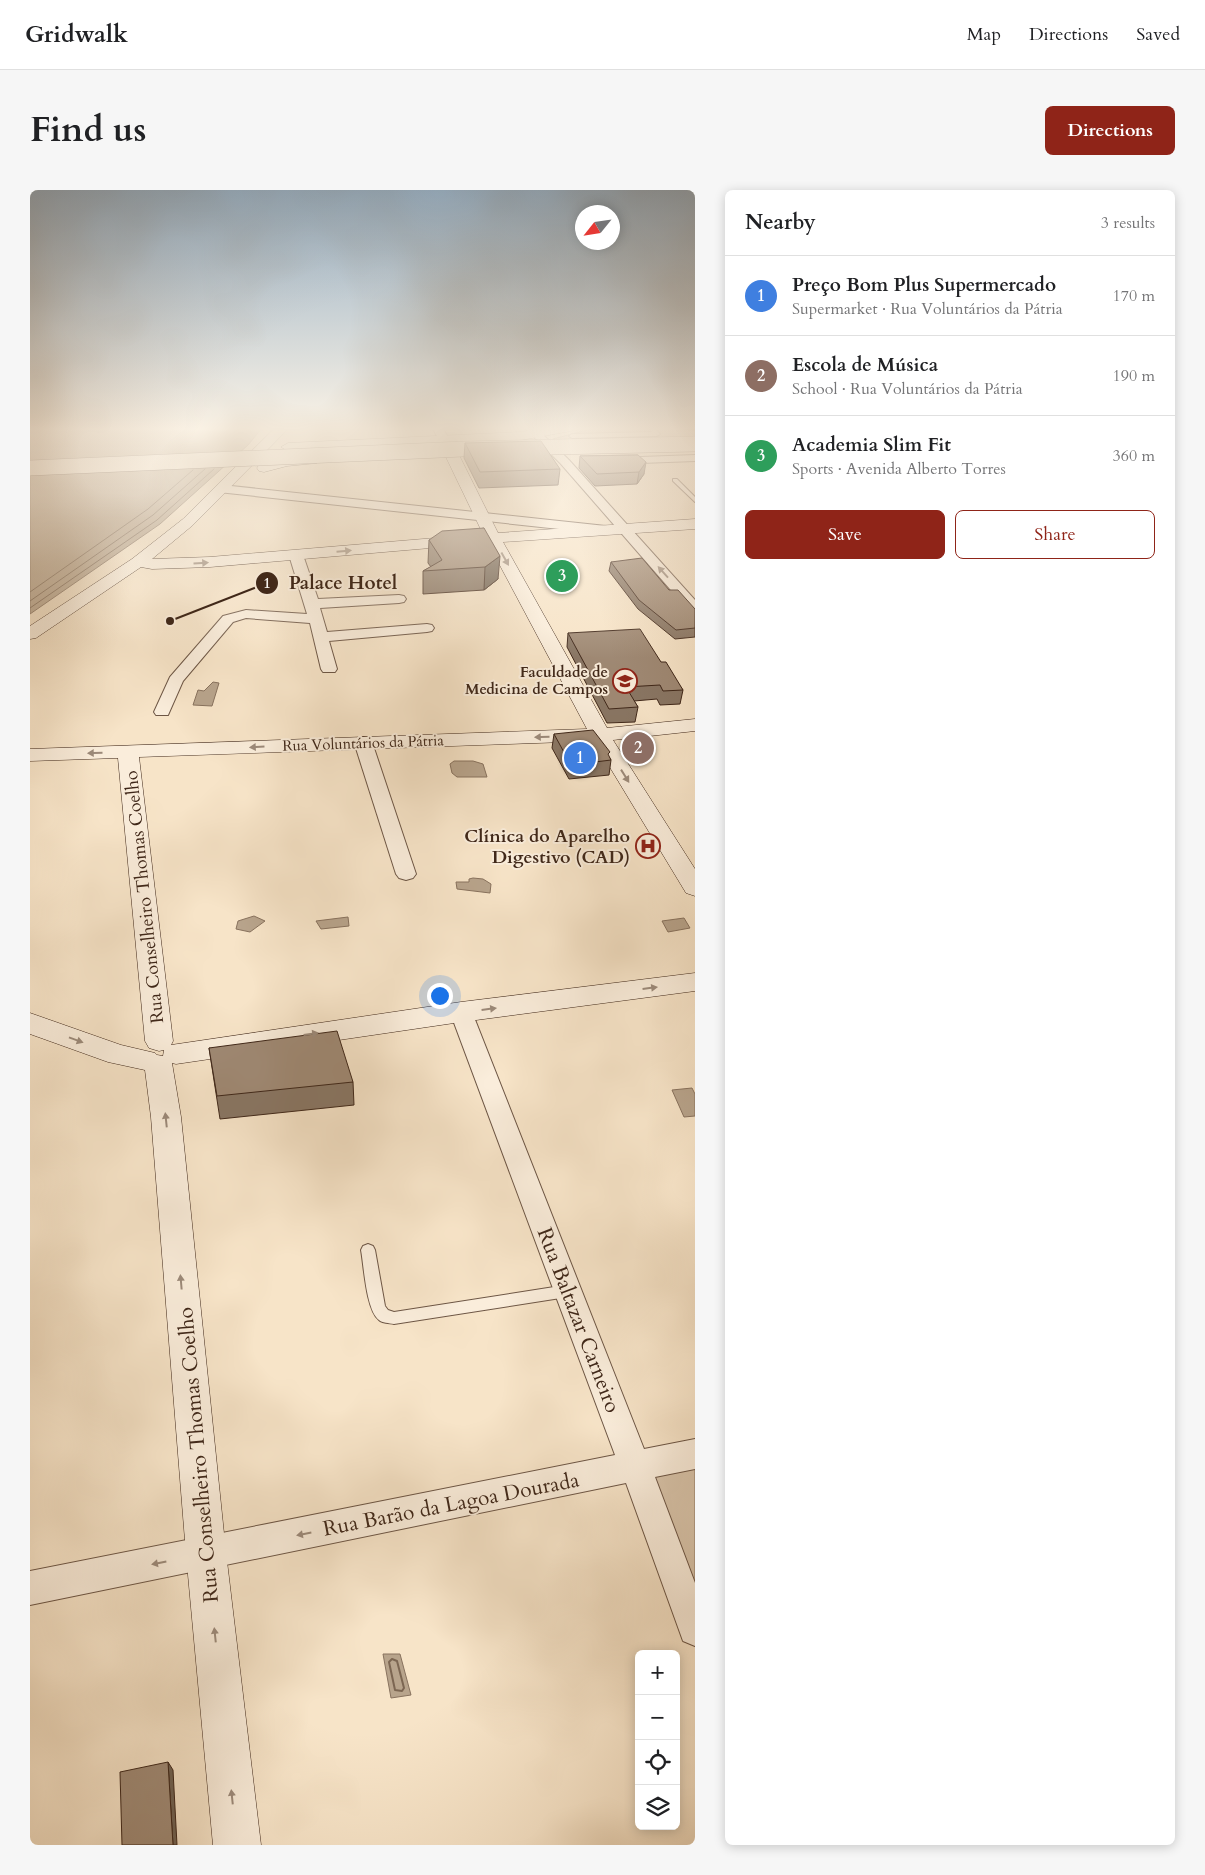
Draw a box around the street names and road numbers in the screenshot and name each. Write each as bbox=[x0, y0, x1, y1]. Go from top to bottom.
street label: Rua Voluntários da Pátria bbox=[282, 730, 445, 756]
street label: Rua Conselheiro Thomas Coelho bbox=[119, 769, 170, 1025]
street label: Rua Baltazar Carneiro bbox=[530, 1223, 627, 1417]
street label: Rua Conselheiro Thomas Coelho bbox=[171, 1306, 226, 1604]
street label: Rua Barão da Lagoa Dourada bbox=[321, 1465, 582, 1544]

